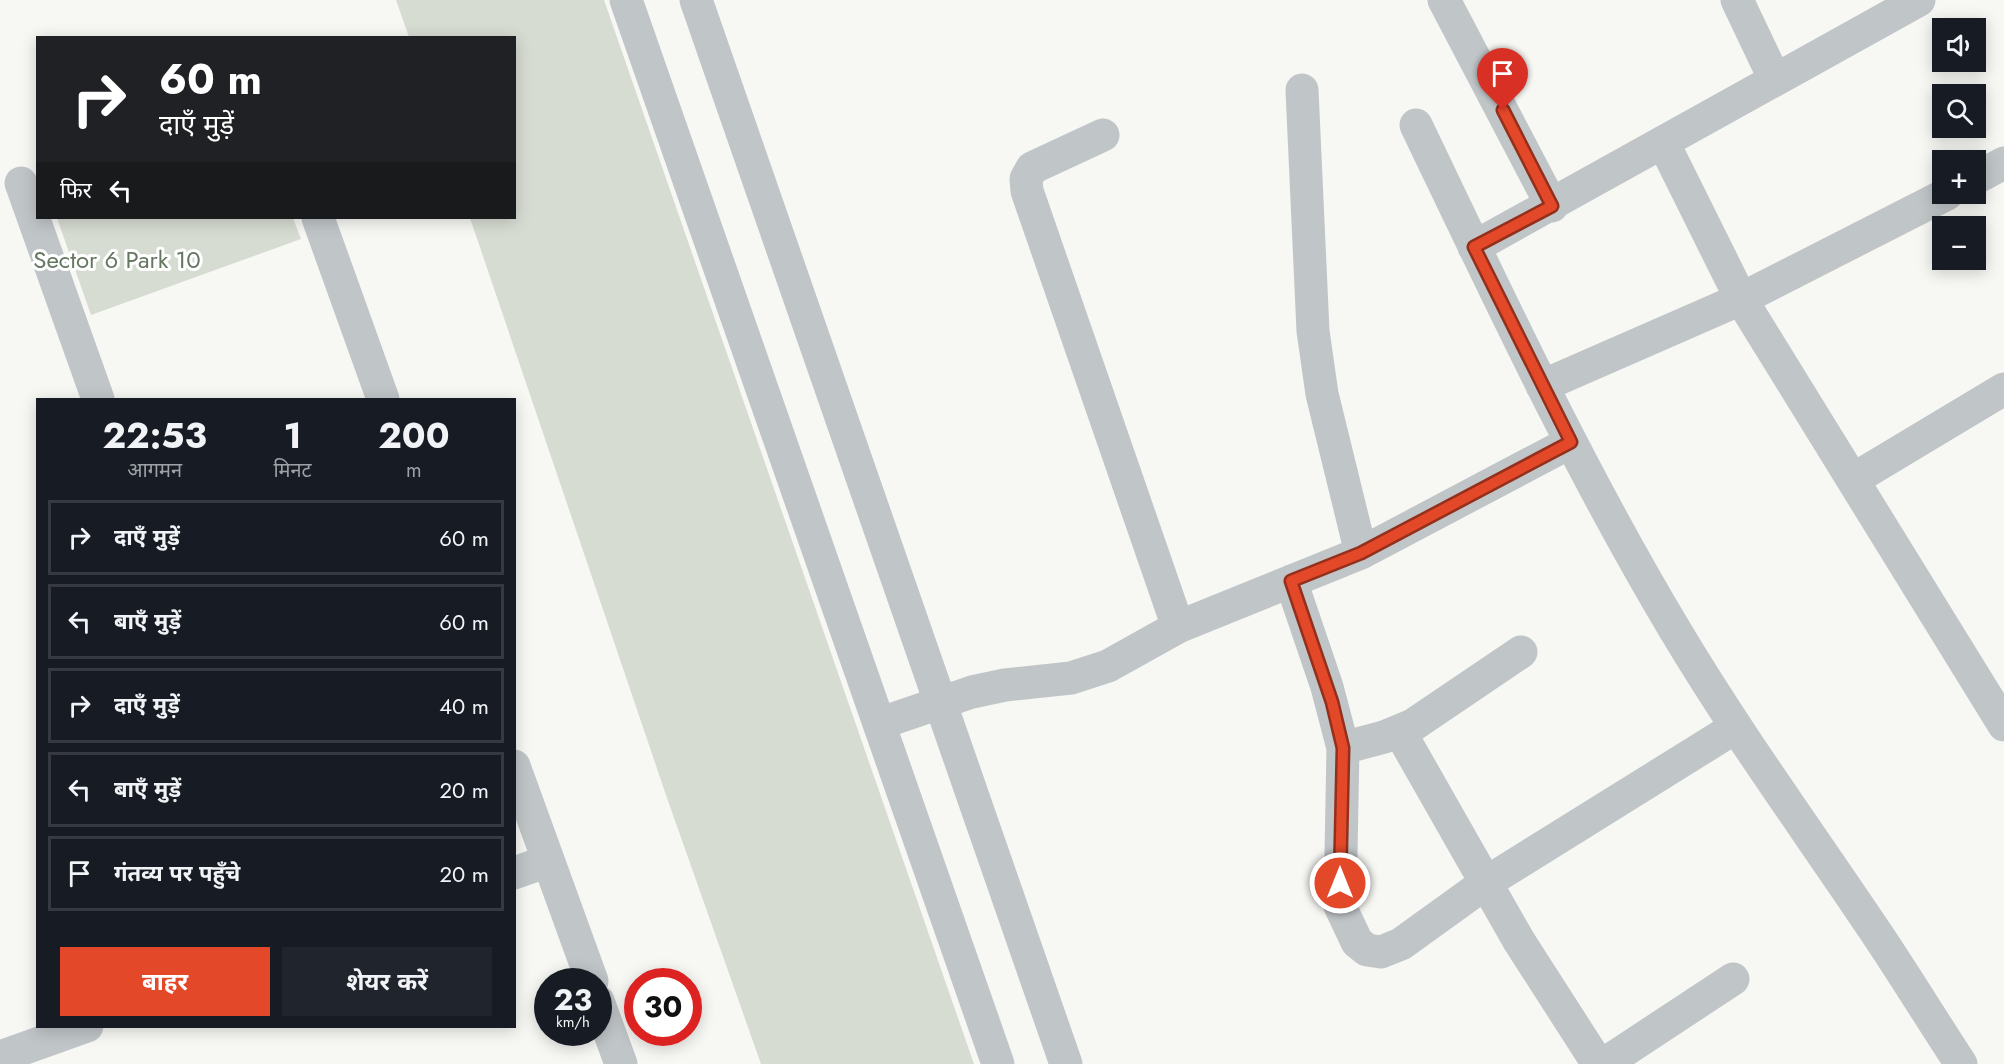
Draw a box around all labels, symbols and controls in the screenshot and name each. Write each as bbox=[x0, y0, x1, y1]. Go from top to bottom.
map controls bbox=[1932, 18, 1986, 270]
button: sound bbox=[1932, 18, 1986, 72]
pin bbox=[1477, 48, 1528, 110]
text: 60 m bbox=[159, 49, 262, 110]
icon: arrive bbox=[1486, 57, 1519, 90]
icon: right bbox=[60, 60, 138, 138]
button: search bbox=[1932, 84, 1986, 138]
text: दाएँ मुड़ें bbox=[159, 105, 234, 144]
button: + bbox=[1932, 150, 1986, 204]
text: फिर bbox=[60, 174, 92, 206]
icon: left bbox=[104, 174, 137, 207]
button: − bbox=[1932, 216, 1986, 270]
park label: Sector 6 Park 10 bbox=[33, 242, 201, 277]
text: 22:53 bbox=[102, 409, 207, 461]
text: 1 bbox=[283, 409, 302, 461]
text: 200 bbox=[378, 409, 449, 461]
text: आगमन bbox=[127, 456, 182, 485]
text: मिनट bbox=[273, 456, 312, 485]
text: m bbox=[406, 456, 422, 485]
icon: right bbox=[63, 521, 96, 554]
text: दाएँ मुड़ें bbox=[114, 521, 180, 553]
text: 60 m bbox=[439, 522, 489, 554]
icon: left bbox=[63, 605, 96, 638]
text: बाएँ मुड़ें bbox=[114, 605, 181, 637]
text: 60 m bbox=[439, 606, 489, 638]
icon: right bbox=[63, 689, 96, 722]
text: दाएँ मुड़ें bbox=[114, 689, 180, 721]
text: 40 m bbox=[439, 690, 489, 722]
icon: left bbox=[63, 773, 96, 806]
text: बाएँ मुड़ें bbox=[114, 773, 181, 805]
text: 20 m bbox=[440, 774, 489, 806]
position arrow bbox=[1308, 851, 1372, 915]
icon: arrive bbox=[63, 857, 96, 890]
text: गंतव्य पर पहुँचे bbox=[114, 857, 240, 889]
text: 20 m bbox=[440, 858, 489, 890]
button: बाहर bbox=[60, 947, 270, 1016]
button: शेयर करें bbox=[282, 947, 492, 1016]
speed limit sign: 30 bbox=[624, 968, 702, 1046]
text: 23 bbox=[554, 978, 592, 1021]
text: km/h bbox=[556, 1011, 590, 1033]

